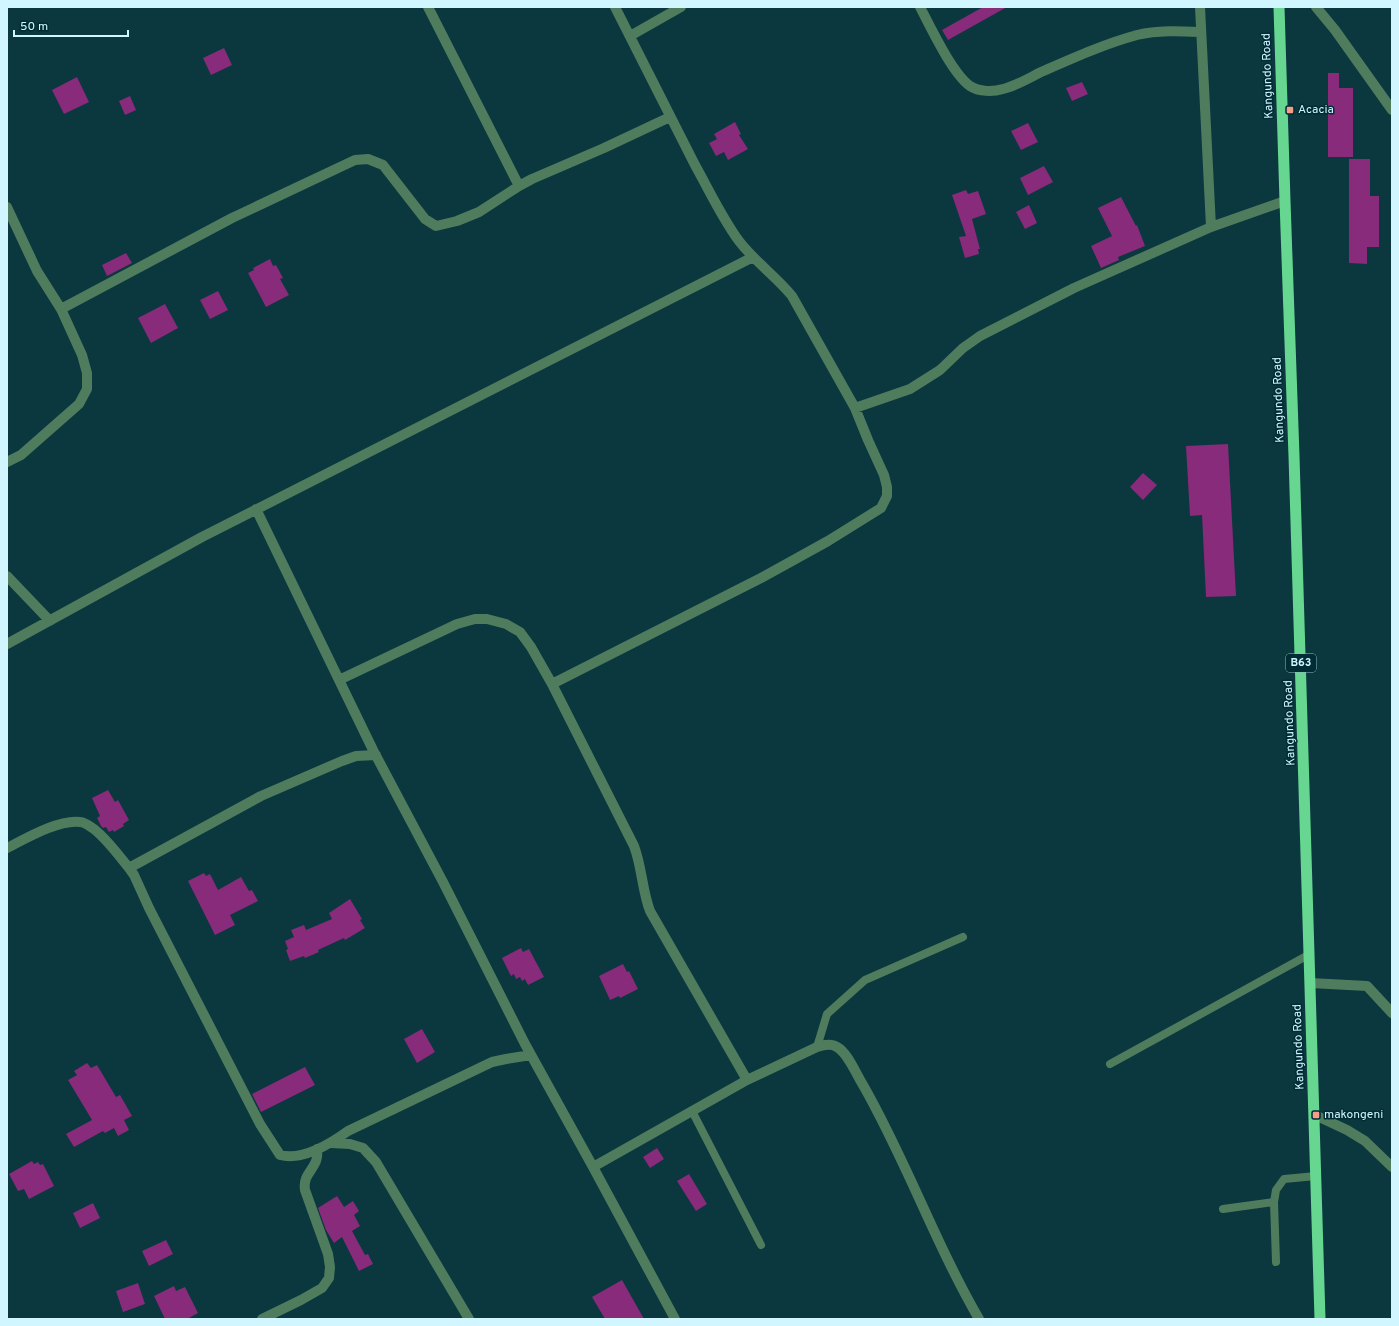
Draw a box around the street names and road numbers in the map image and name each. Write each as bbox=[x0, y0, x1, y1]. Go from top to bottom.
street label: Kangundo Road bbox=[1259, 33, 1277, 119]
street label: Kangundo Road bbox=[1270, 357, 1288, 443]
road number: B63 bbox=[1286, 654, 1316, 672]
street label: Kangundo Road bbox=[1281, 680, 1299, 766]
street label: Kangundo Road bbox=[1290, 1004, 1308, 1090]

